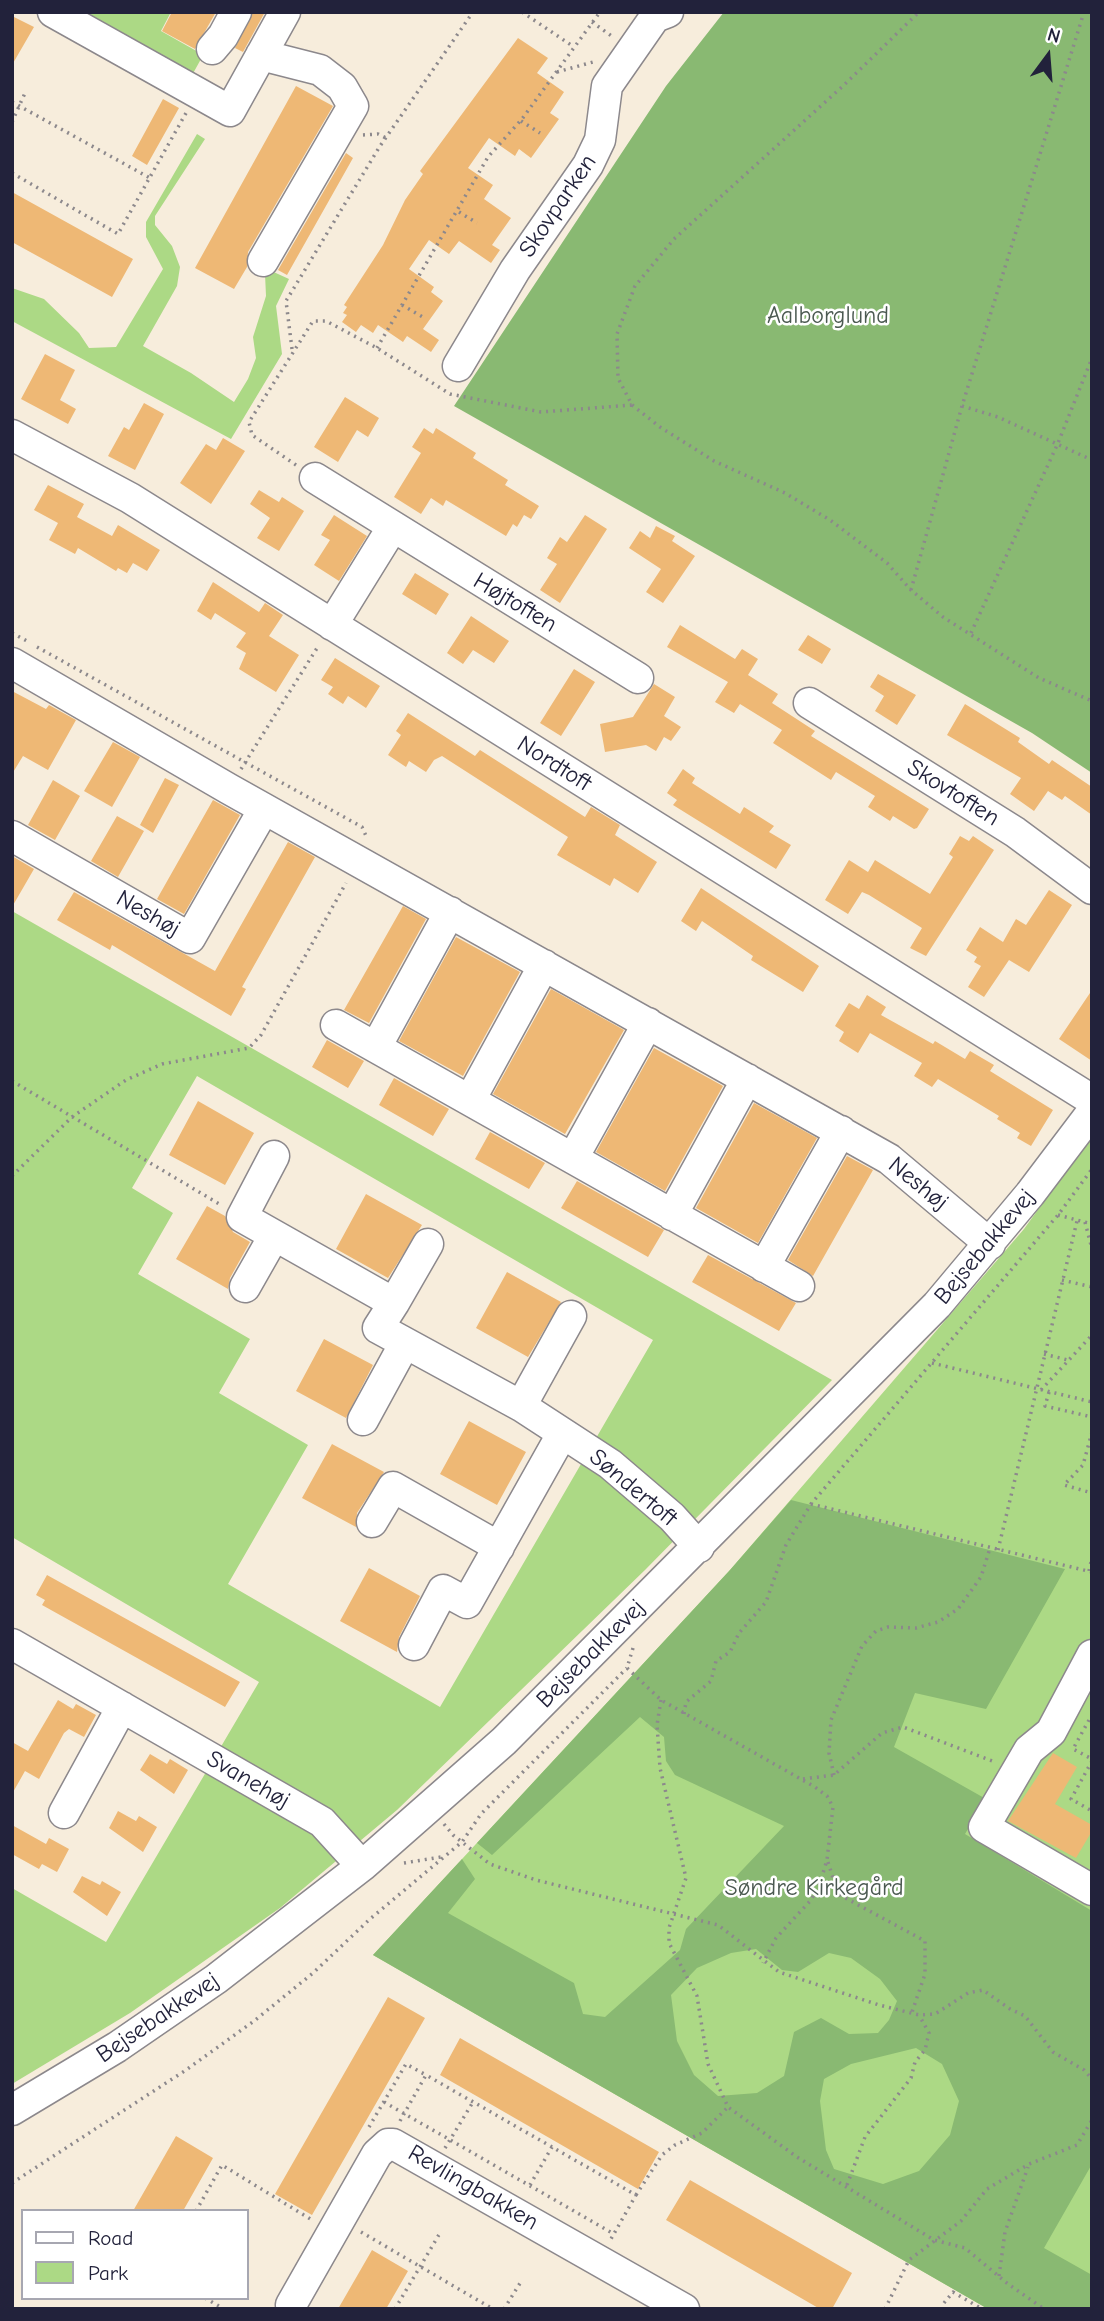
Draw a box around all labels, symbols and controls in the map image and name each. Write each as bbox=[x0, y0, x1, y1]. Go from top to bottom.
north arrow bbox=[1013, 21, 1083, 91]
text: N bbox=[1045, 24, 1063, 48]
street label: Skovparken bbox=[513, 149, 603, 263]
park label: Aalborglund bbox=[767, 302, 889, 330]
street label: Højtoften bbox=[468, 567, 562, 639]
street label: Nordtoft bbox=[511, 730, 597, 798]
street label: Skovtoften bbox=[901, 753, 1005, 833]
street label: Neshøj bbox=[111, 884, 185, 944]
street label: Neshøj bbox=[882, 1151, 954, 1217]
street label: Bejsebakkevej bbox=[928, 1183, 1042, 1311]
street label: Søndertoft bbox=[583, 1443, 683, 1533]
street label: Bejsebakkevej bbox=[531, 1594, 651, 1714]
street label: Svanehøj bbox=[201, 1745, 295, 1815]
park label: Søndre Kirkegård bbox=[724, 1874, 904, 1902]
street label: Bejsebakkevej bbox=[91, 1966, 225, 2070]
street label: Revlingbakken bbox=[403, 2139, 543, 2237]
legend bbox=[21, 2209, 248, 2300]
text: Road bbox=[88, 2226, 133, 2250]
text: Park bbox=[88, 2261, 128, 2285]

